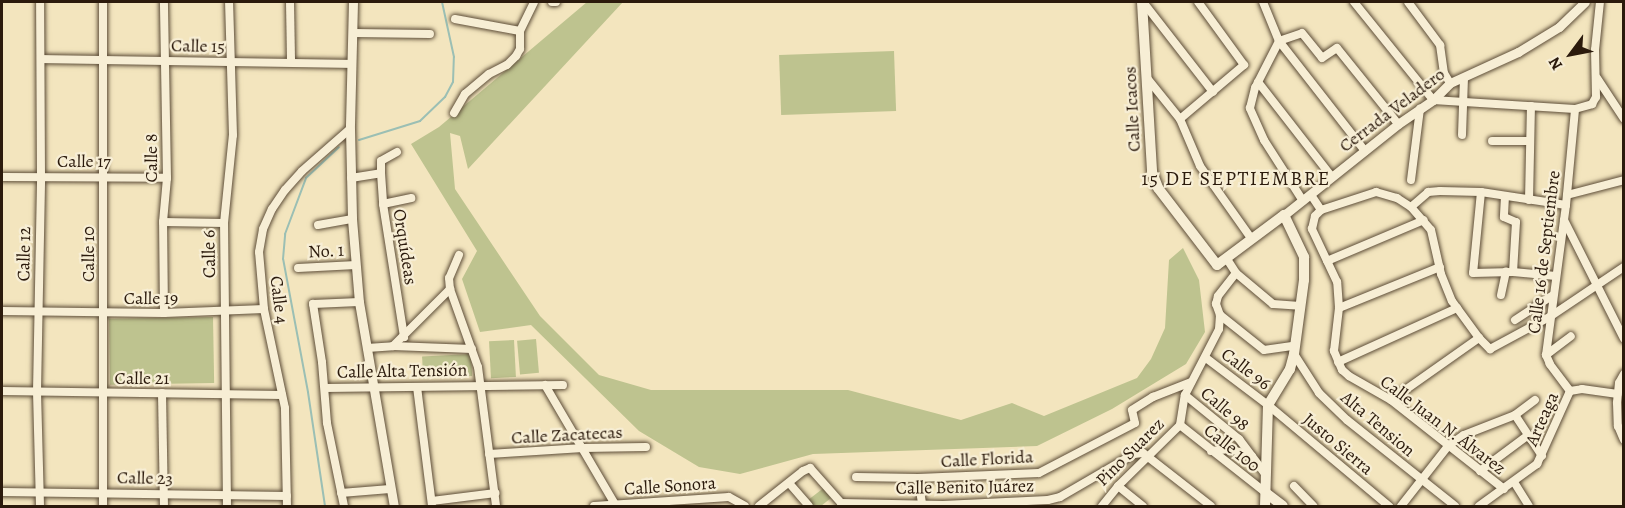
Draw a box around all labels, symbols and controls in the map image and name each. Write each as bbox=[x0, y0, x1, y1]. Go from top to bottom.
north arrow bbox=[1541, 24, 1601, 84]
street label: Calle 15 bbox=[171, 35, 225, 57]
text: N bbox=[1543, 53, 1568, 74]
street label: Cerrada Veladero bbox=[1335, 63, 1449, 157]
street label: Calle Icacos bbox=[1119, 66, 1145, 152]
street label: Calle 8 bbox=[140, 134, 162, 182]
street label: Calle 17 bbox=[57, 150, 111, 172]
district label: 15 DE SEPTIEMBRE bbox=[1141, 166, 1331, 190]
street label: Calle 16 de Septiembre bbox=[1523, 169, 1565, 335]
street label: Orquídeas bbox=[388, 207, 422, 287]
street label: Calle 12 bbox=[13, 226, 35, 282]
street label: Calle 10 bbox=[77, 226, 99, 282]
street label: Calle 6 bbox=[198, 230, 220, 278]
street label: No. 1 bbox=[307, 239, 345, 263]
street label: Calle 4 bbox=[265, 275, 293, 325]
street label: Calle 19 bbox=[124, 287, 178, 309]
street label: Calle 96 bbox=[1217, 343, 1275, 395]
street label: Calle Alta Tensión bbox=[337, 359, 467, 383]
street label: Calle 21 bbox=[115, 367, 169, 389]
street label: Calle Juan N. Álvarez bbox=[1376, 371, 1510, 479]
street label: Calle 98 bbox=[1196, 382, 1254, 436]
street label: Alta Tension bbox=[1336, 387, 1420, 461]
street label: Arteaga bbox=[1521, 389, 1563, 449]
street label: Justo Sierra bbox=[1298, 408, 1378, 480]
street label: Pino Suarez bbox=[1091, 413, 1169, 491]
street label: Calle 100 bbox=[1200, 419, 1264, 477]
street label: Calle Zacatecas bbox=[511, 421, 623, 449]
street label: Calle Florida bbox=[940, 446, 1034, 472]
street label: Calle 23 bbox=[117, 467, 173, 489]
street label: Calle Sonora bbox=[623, 472, 717, 500]
street label: Calle Benito Juárez bbox=[896, 475, 1034, 499]

